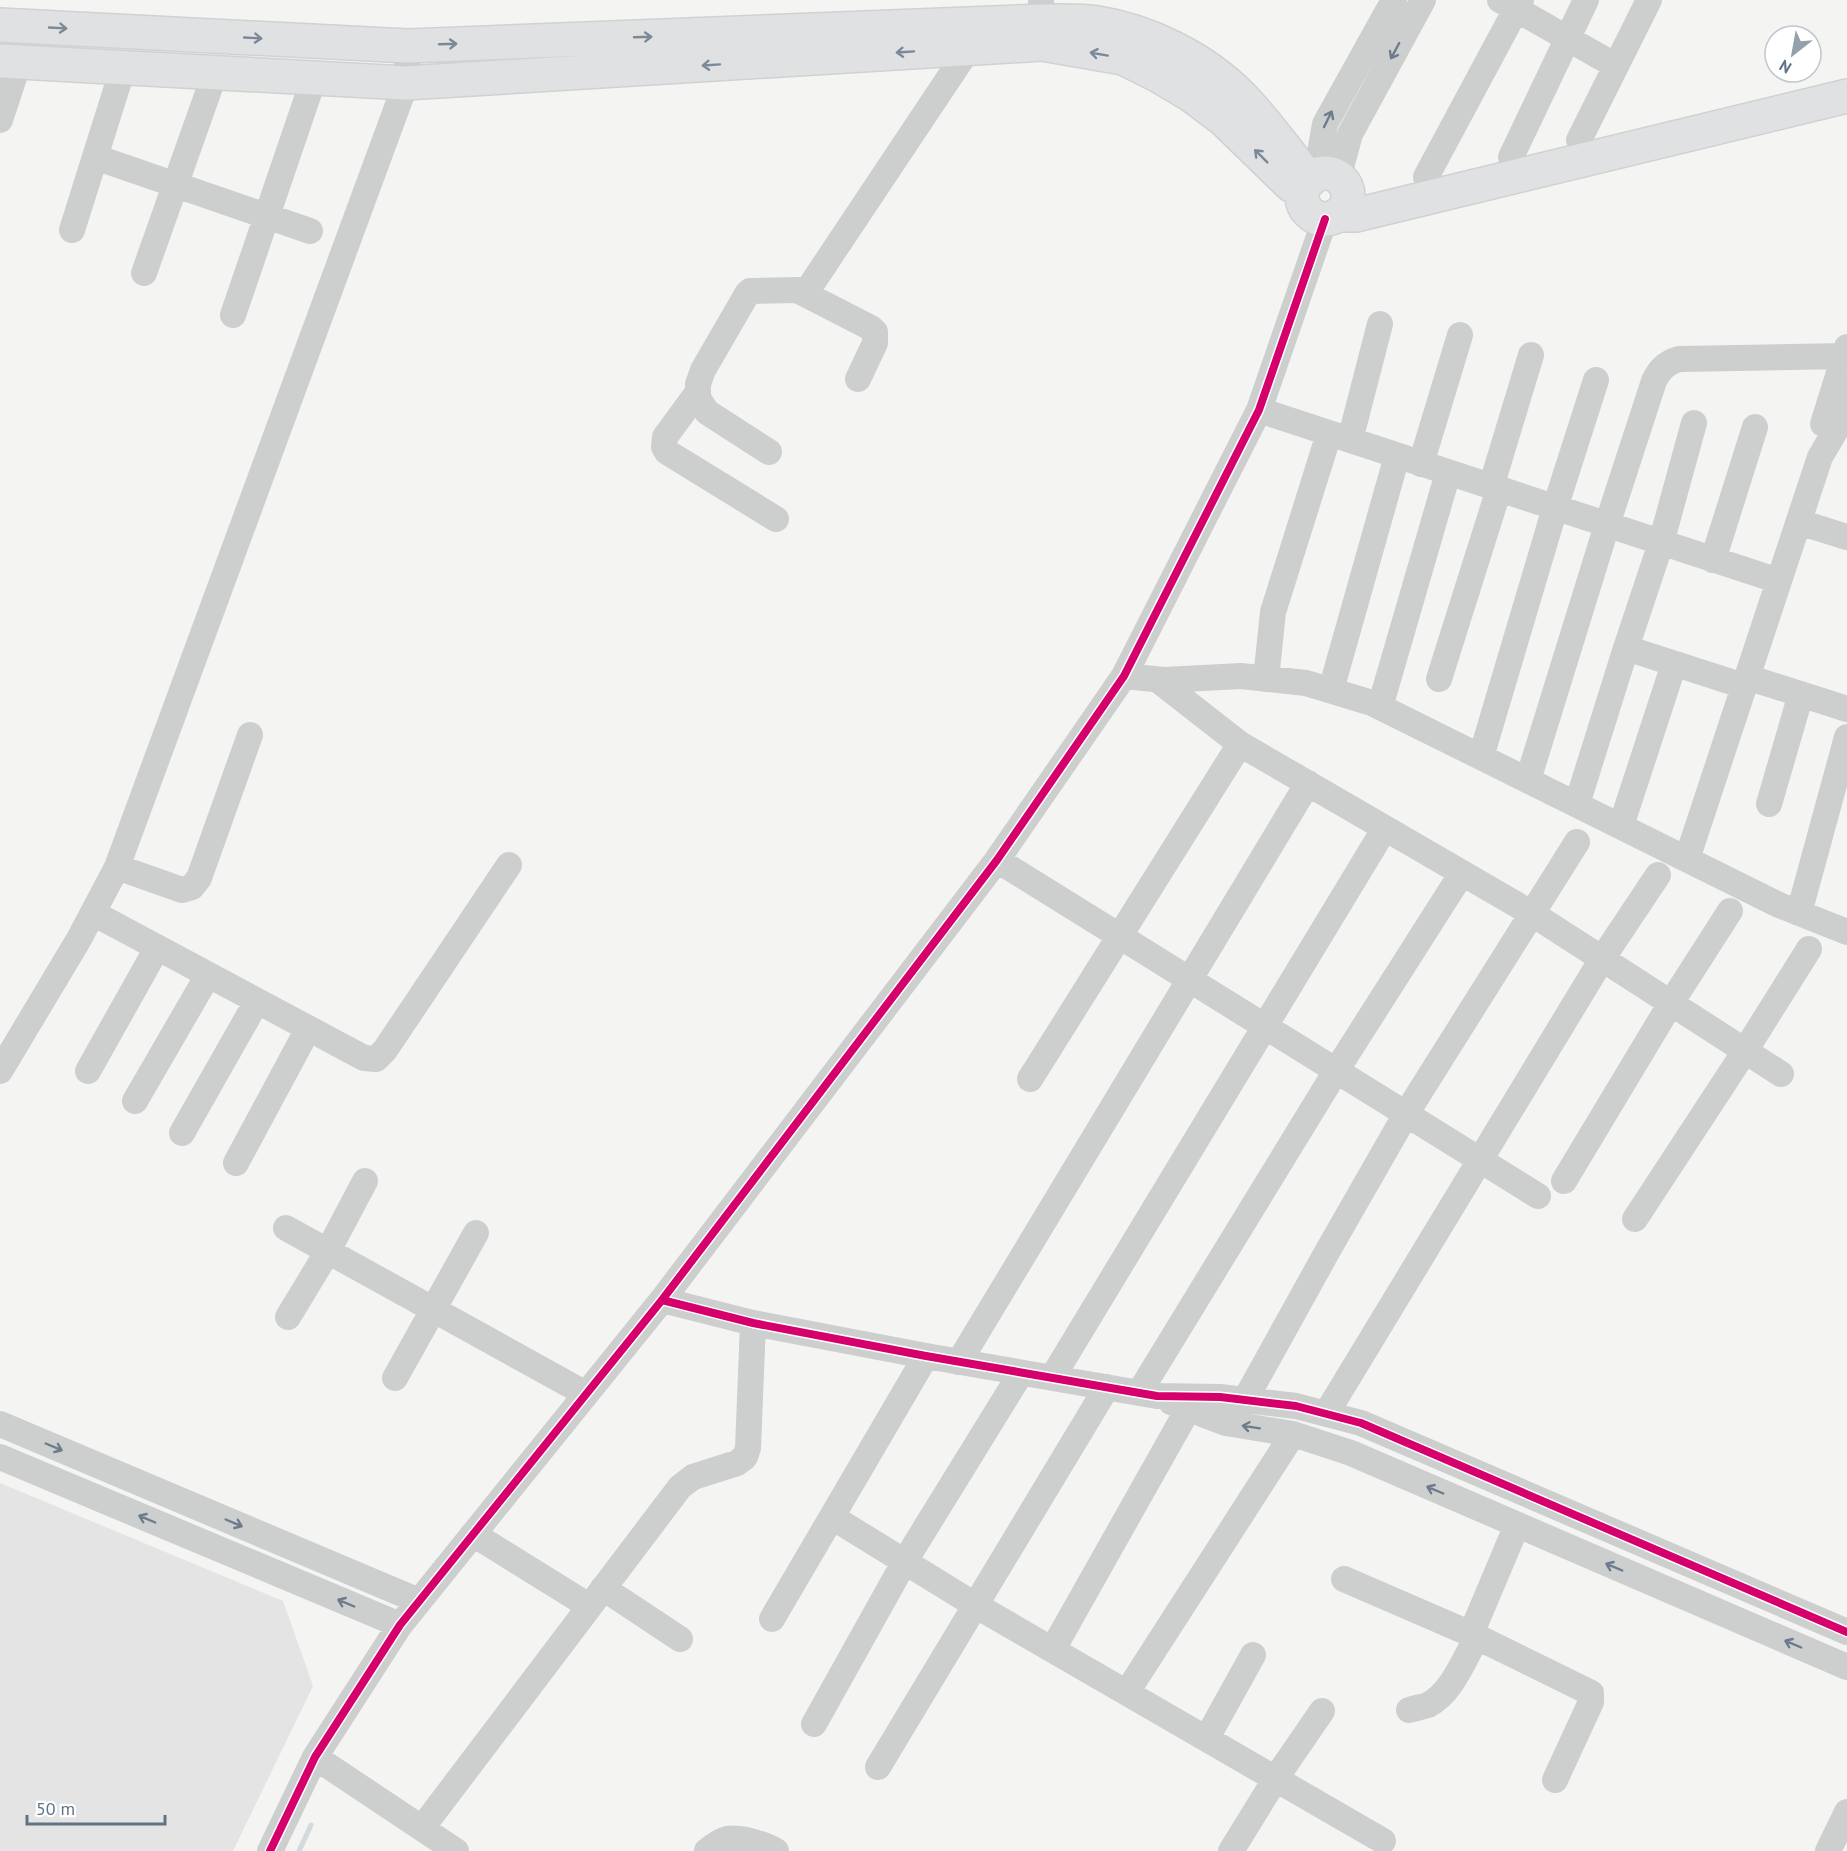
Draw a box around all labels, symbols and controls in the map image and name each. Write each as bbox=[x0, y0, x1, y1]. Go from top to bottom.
one-way arrow bbox=[48, 22, 68, 33]
north arrow bbox=[1763, 24, 1823, 84]
one-way arrow bbox=[632, 31, 652, 42]
one-way arrow bbox=[243, 32, 263, 43]
one-way arrow bbox=[437, 39, 457, 50]
one-way arrow bbox=[1389, 42, 1400, 60]
one-way arrow bbox=[896, 47, 916, 58]
one-way arrow bbox=[1090, 48, 1109, 59]
text: N bbox=[1776, 56, 1795, 78]
one-way arrow bbox=[701, 59, 721, 70]
one-way arrow bbox=[1322, 111, 1334, 129]
one-way arrow bbox=[1254, 149, 1269, 164]
one-way arrow bbox=[1242, 1422, 1262, 1433]
one-way arrow bbox=[44, 1442, 63, 1453]
one-way arrow bbox=[1426, 1484, 1445, 1495]
one-way arrow bbox=[139, 1513, 157, 1524]
one-way arrow bbox=[224, 1518, 242, 1529]
one-way arrow bbox=[1605, 1561, 1624, 1572]
one-way arrow bbox=[338, 1596, 356, 1608]
one-way arrow bbox=[1785, 1638, 1803, 1649]
scale bar bbox=[27, 1788, 165, 1826]
text: 50 m bbox=[36, 1797, 75, 1820]

